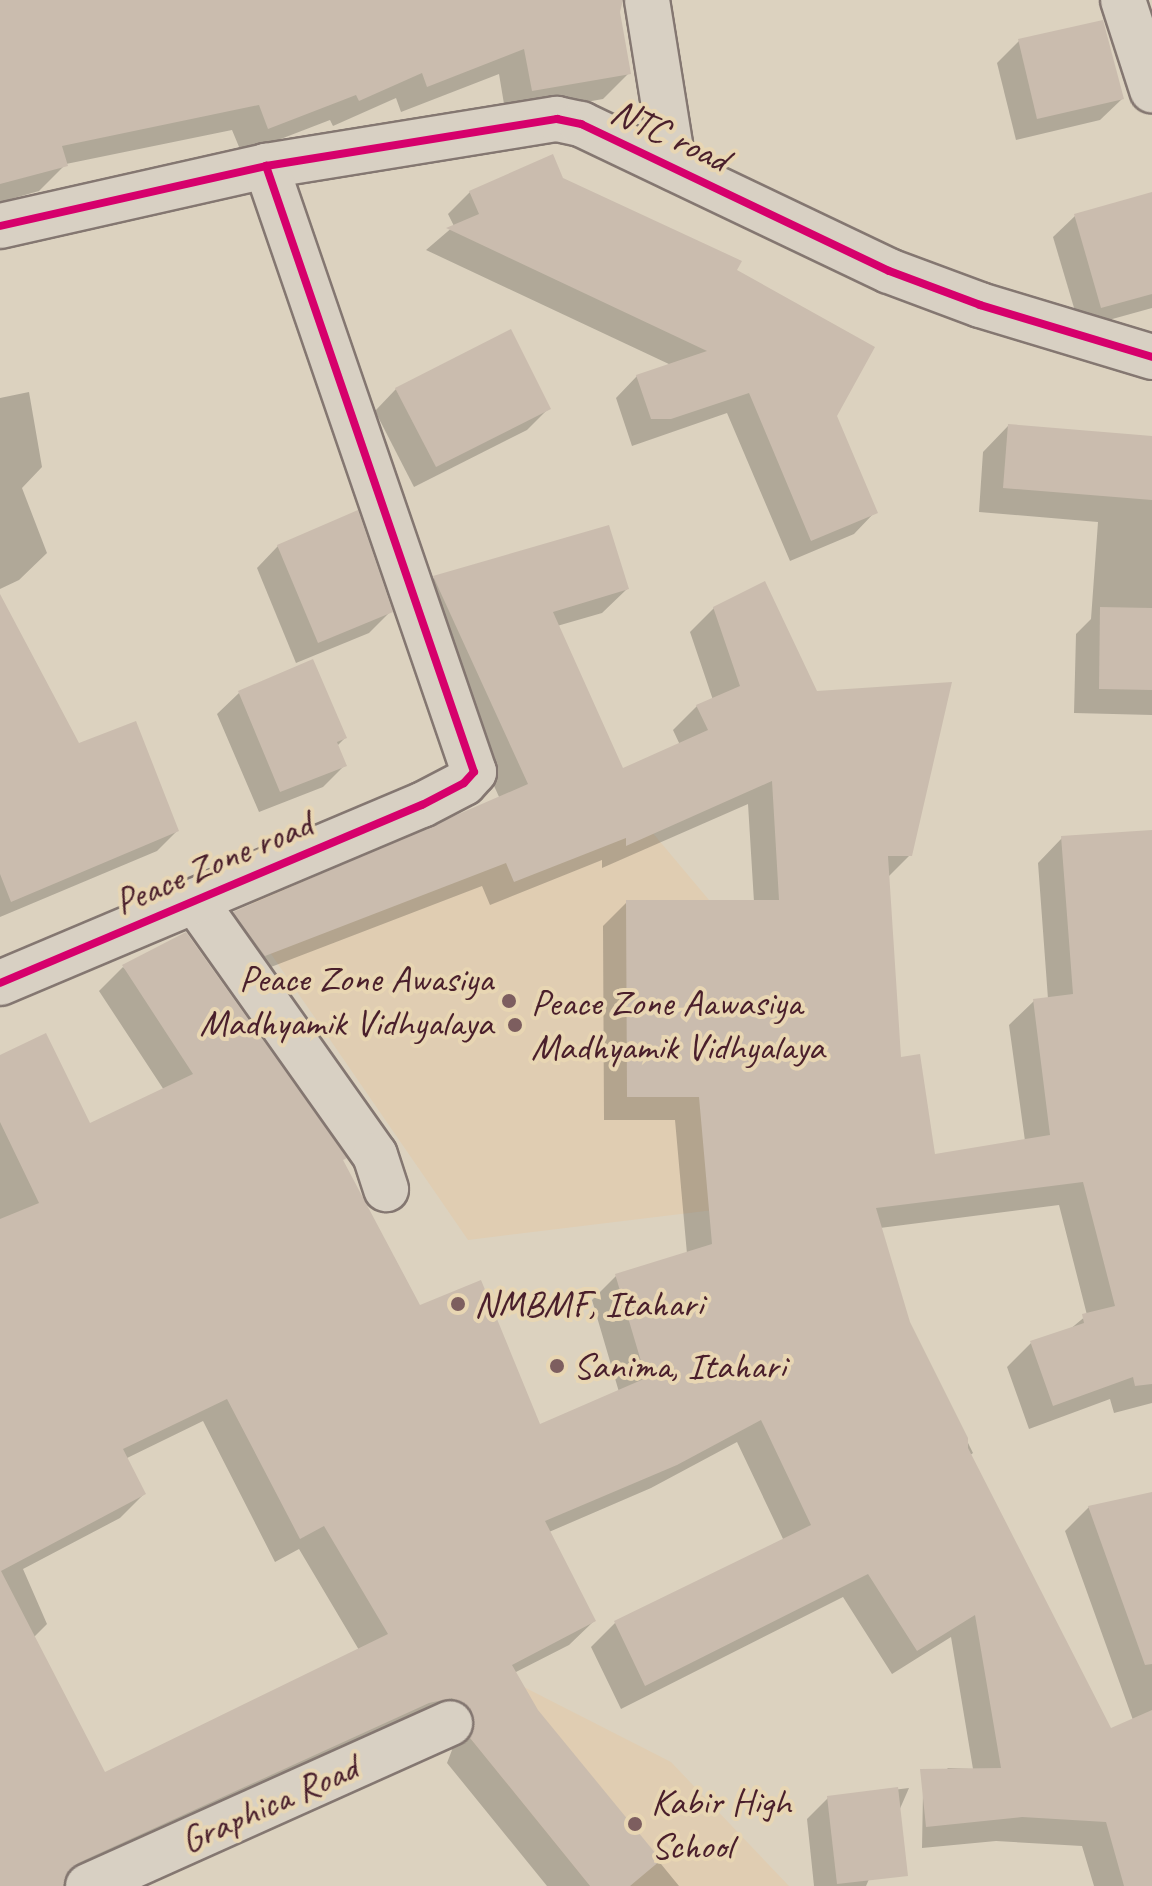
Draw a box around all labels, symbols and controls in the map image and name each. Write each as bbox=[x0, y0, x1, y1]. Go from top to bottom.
street label: NTC road bbox=[604, 88, 736, 182]
street label: Peace Zone road bbox=[109, 801, 317, 925]
place label: Peace Zone Awasiya Madhyamik Vidhyalaya bbox=[200, 956, 493, 1046]
place label: Peace Zone Aawasiya Madhyamik Vidhyalaya bbox=[531, 980, 824, 1070]
marker: Peace Zone Awasiya Madhyamik Vidhyalaya bbox=[500, 992, 518, 1010]
marker: Peace Zone Aawasiya Madhyamik Vidhyalaya bbox=[506, 1016, 524, 1034]
place label: NMBMF, Itahari bbox=[474, 1281, 703, 1327]
marker: NMBMF, Itahari bbox=[449, 1295, 467, 1313]
place label: Sanima, Itahari bbox=[573, 1343, 785, 1389]
marker: Sanima, Itahari bbox=[548, 1357, 566, 1375]
street label: Graphica Road bbox=[173, 1745, 365, 1863]
place label: Kabir High School bbox=[651, 1779, 791, 1868]
marker: Kabir High School bbox=[626, 1815, 644, 1833]

